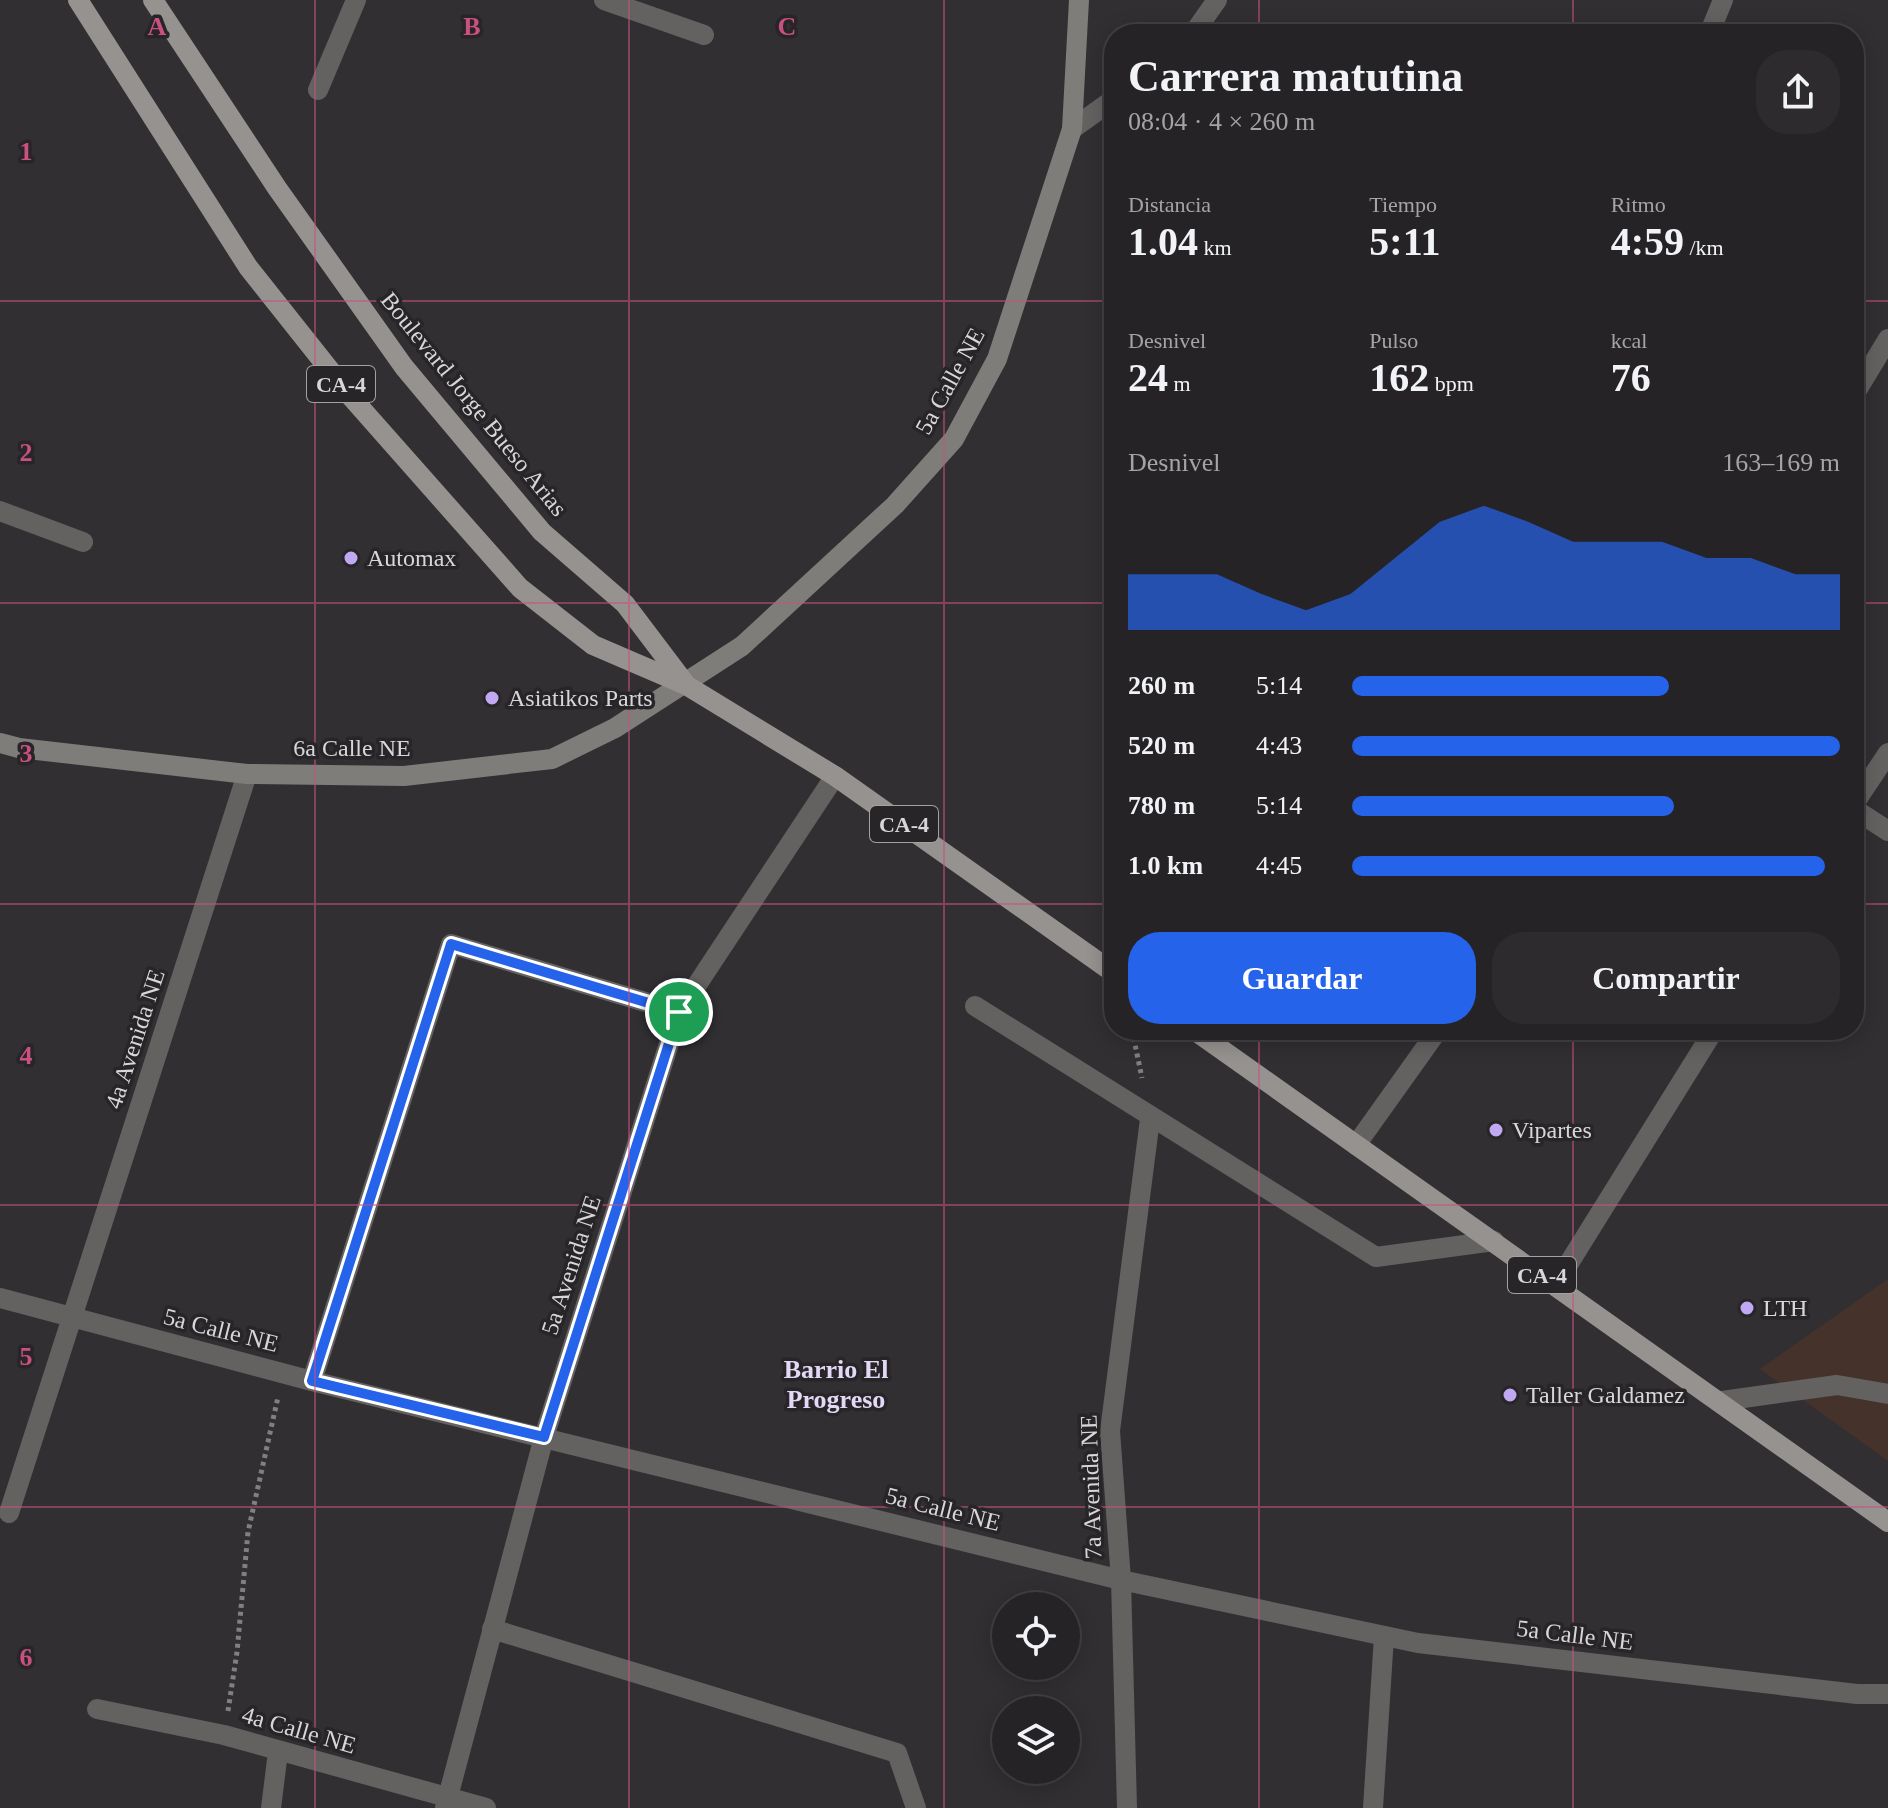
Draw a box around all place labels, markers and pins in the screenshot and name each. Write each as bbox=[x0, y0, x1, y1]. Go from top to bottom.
place label: Automax bbox=[367, 545, 456, 571]
marker: Automax bbox=[342, 549, 360, 567]
place label: Asiatikos Parts bbox=[508, 685, 653, 711]
marker: Asiatikos Parts bbox=[483, 689, 501, 707]
pin bbox=[645, 978, 713, 1046]
place label: Vipartes bbox=[1512, 1117, 1592, 1143]
marker: Vipartes bbox=[1487, 1121, 1505, 1139]
place label: LTH bbox=[1763, 1295, 1807, 1321]
marker: LTH bbox=[1738, 1299, 1756, 1317]
place label: Taller Galdamez bbox=[1526, 1382, 1685, 1408]
marker: Taller Galdamez bbox=[1501, 1386, 1519, 1404]

